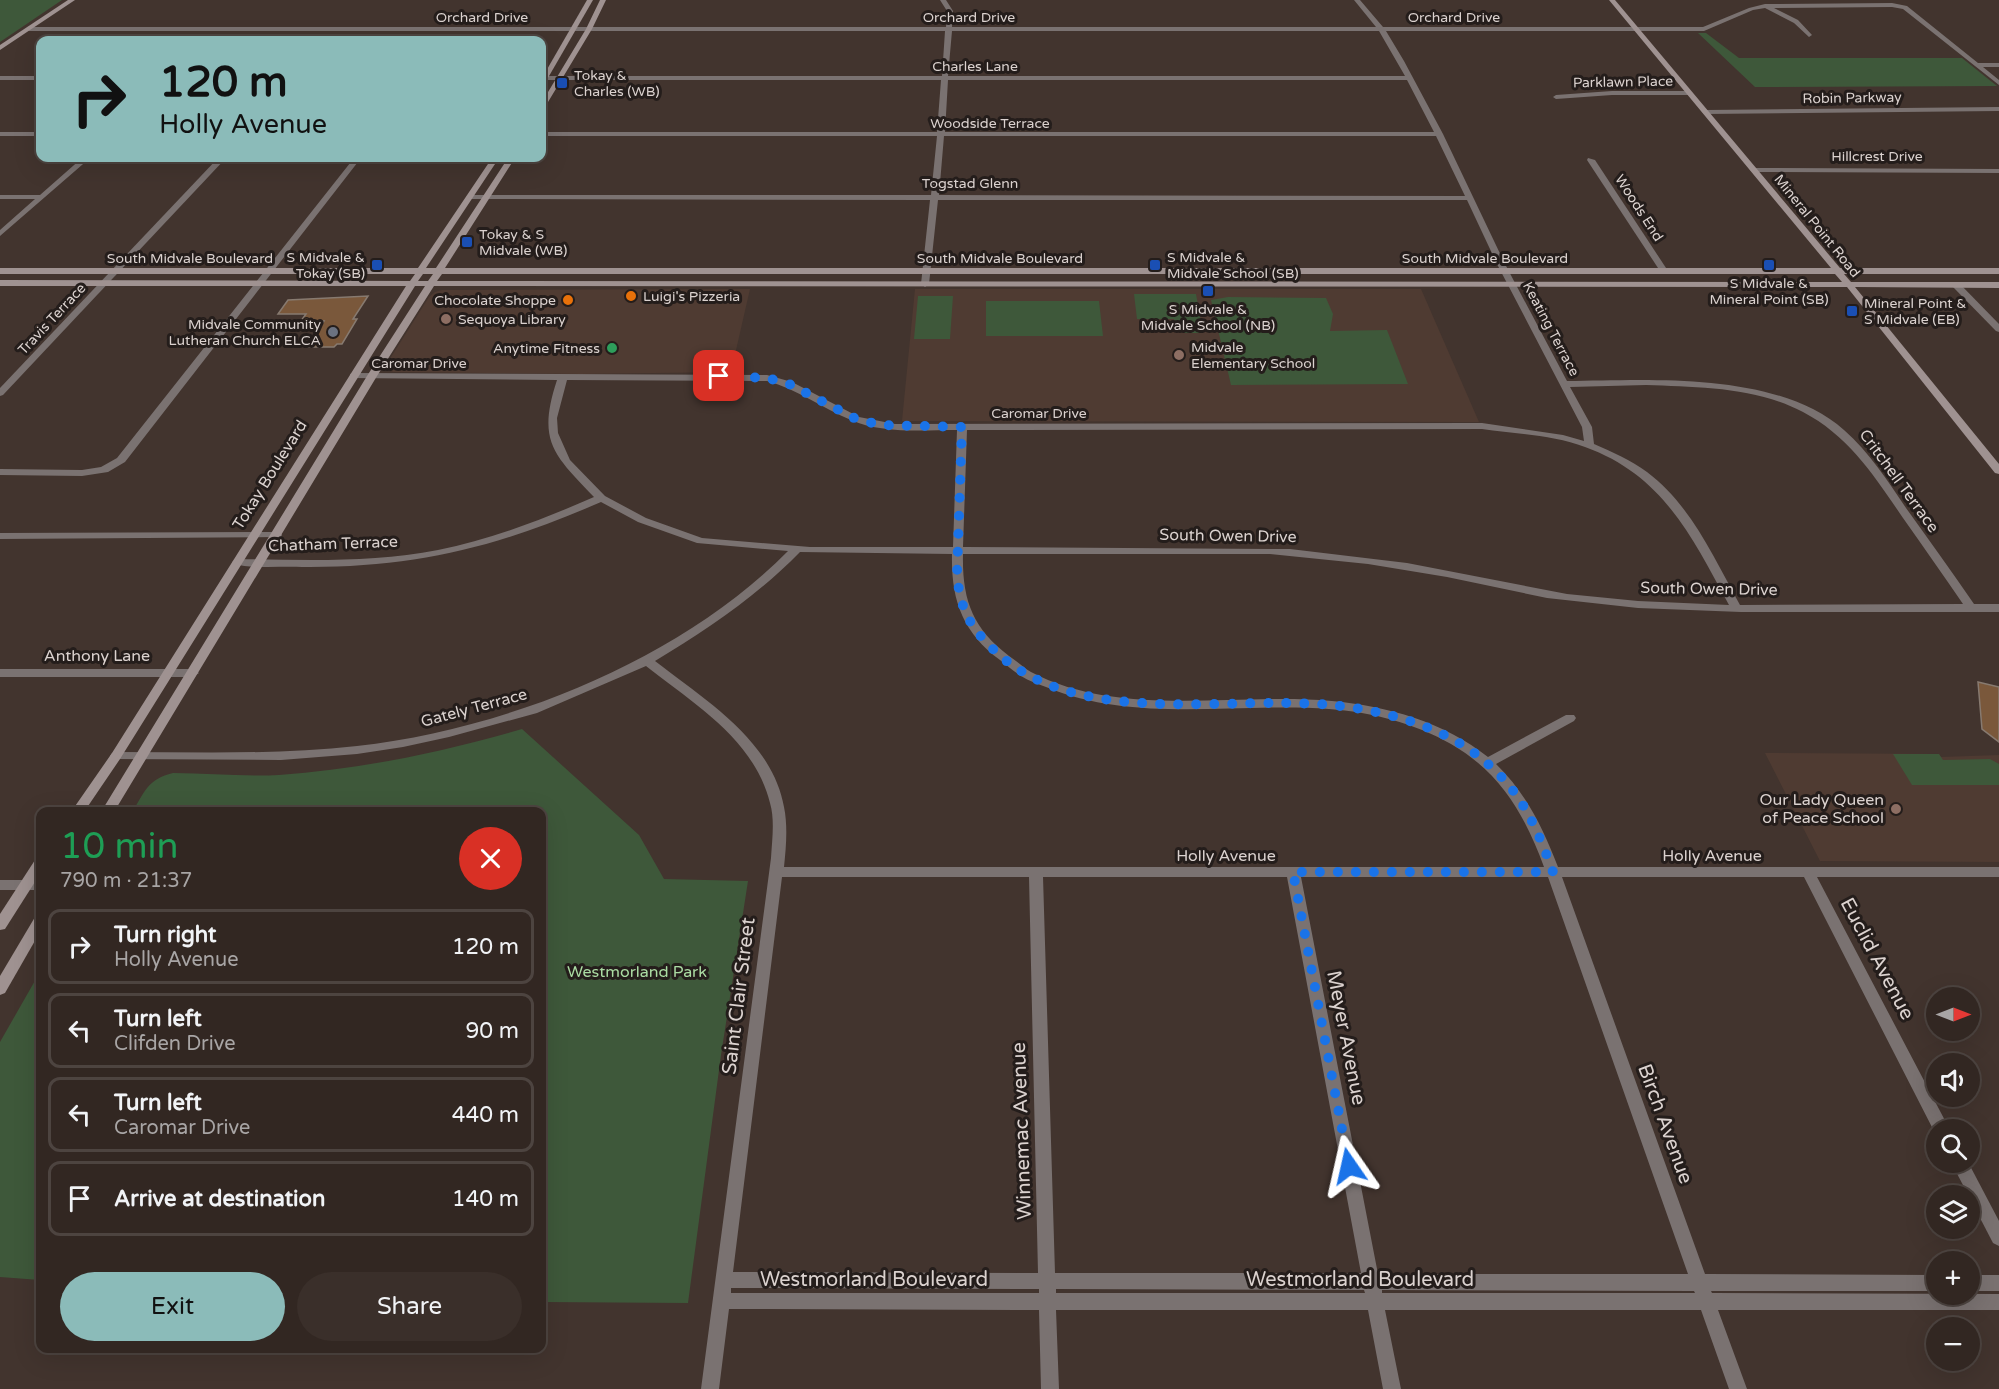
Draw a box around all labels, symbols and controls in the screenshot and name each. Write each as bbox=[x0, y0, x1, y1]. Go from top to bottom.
street label: Orchard Drive bbox=[436, 9, 528, 26]
street label: Orchard Drive bbox=[923, 9, 1015, 26]
street label: Orchard Drive bbox=[1408, 9, 1500, 26]
text: 120 m bbox=[159, 57, 288, 108]
street label: Charles Lane bbox=[932, 58, 1018, 75]
icon: right bbox=[60, 60, 138, 138]
place label: Tokay & Charles (WB) bbox=[574, 67, 660, 100]
street label: Parklawn Place bbox=[1573, 73, 1673, 91]
marker: Tokay & Charles (WB) bbox=[555, 76, 569, 90]
street label: Robin Parkway bbox=[1802, 89, 1902, 107]
text: Holly Avenue bbox=[159, 108, 327, 141]
street label: Woodside Terrace bbox=[930, 115, 1050, 132]
street label: Hillcrest Drive bbox=[1831, 148, 1923, 165]
street label: Mineral Point Road bbox=[1770, 171, 1864, 281]
street label: Woods End bbox=[1611, 172, 1667, 244]
street label: Togstad Glenn bbox=[922, 175, 1018, 192]
place label: Tokay & S Midvale (WB) bbox=[479, 226, 567, 259]
marker: Tokay & S Midvale (WB) bbox=[460, 235, 474, 249]
place label: S Midvale & Tokay (SB) bbox=[287, 249, 365, 282]
place label: S Midvale & Midvale School (SB) bbox=[1167, 249, 1299, 282]
street label: South Midvale Boulevard bbox=[107, 250, 273, 267]
street label: South Midvale Boulevard bbox=[917, 250, 1083, 267]
street label: South Midvale Boulevard bbox=[1402, 250, 1568, 267]
marker: S Midvale & Tokay (SB) bbox=[370, 258, 384, 272]
marker: S Midvale & Midvale School (SB) bbox=[1148, 258, 1162, 272]
marker: S Midvale & Mineral Point (SB) bbox=[1762, 258, 1776, 272]
place label: S Midvale & Mineral Point (SB) bbox=[1709, 275, 1829, 308]
street label: Keating Terrace bbox=[1519, 279, 1583, 379]
street label: Travis Terrace bbox=[15, 280, 89, 358]
marker: S Midvale & Midvale School (NB) bbox=[1201, 284, 1215, 298]
place label: Luigi's Pizzeria bbox=[643, 288, 740, 305]
marker: Luigi's Pizzeria bbox=[624, 289, 638, 303]
place label: Chocolate Shoppe bbox=[434, 292, 556, 309]
marker: Chocolate Shoppe bbox=[561, 293, 575, 307]
place label: Mineral Point & S Midvale (EB) bbox=[1864, 295, 1966, 328]
place label: S Midvale & Midvale School (NB) bbox=[1141, 301, 1275, 334]
marker: Mineral Point & S Midvale (EB) bbox=[1845, 304, 1859, 318]
place label: Sequoya Library bbox=[458, 311, 566, 328]
marker: Sequoya Library bbox=[439, 312, 453, 326]
place label: Midvale Community Lutheran Church ELCA bbox=[169, 316, 321, 349]
marker: Midvale Community Lutheran Church ELCA bbox=[326, 325, 340, 339]
place label: Midvale Elementary School bbox=[1191, 339, 1315, 372]
place label: Anytime Fitness bbox=[493, 340, 600, 357]
marker: Anytime Fitness bbox=[605, 341, 619, 355]
marker: Midvale Elementary School bbox=[1172, 348, 1186, 362]
pin bbox=[693, 350, 744, 401]
street label: Caromar Drive bbox=[371, 355, 467, 372]
icon: arrive bbox=[702, 359, 735, 392]
street label: Caromar Drive bbox=[991, 405, 1087, 422]
street label: Tokay Boulevard bbox=[228, 417, 312, 533]
street label: Critchell Terrace bbox=[1855, 425, 1943, 537]
street label: South Owen Drive bbox=[1159, 525, 1297, 547]
street label: Chatham Terrace bbox=[268, 532, 398, 556]
street label: South Owen Drive bbox=[1640, 578, 1778, 600]
street label: Anthony Lane bbox=[44, 646, 150, 666]
street label: Gately Terrace bbox=[419, 684, 529, 732]
place label: Our Lady Queen of Peace School bbox=[1760, 790, 1884, 828]
marker: Our Lady Queen of Peace School bbox=[1889, 802, 1903, 816]
text: 10 min bbox=[60, 825, 179, 868]
button: close bbox=[459, 827, 522, 890]
street label: Holly Avenue bbox=[1176, 846, 1276, 866]
street label: Holly Avenue bbox=[1662, 846, 1762, 866]
text: 790 m · 21:37 bbox=[60, 869, 192, 893]
street label: Euclid Avenue bbox=[1835, 894, 1919, 1024]
street label: Saint Clair Street bbox=[717, 916, 761, 1076]
text: Turn right bbox=[114, 922, 216, 948]
icon: right bbox=[63, 930, 96, 963]
text: 120 m bbox=[452, 934, 519, 960]
text: Holly Avenue bbox=[114, 948, 238, 972]
park label: Westmorland Park bbox=[567, 962, 707, 982]
street label: Meyer Avenue bbox=[1321, 969, 1371, 1107]
north arrow bbox=[1926, 987, 1980, 1041]
map controls bbox=[1926, 987, 1980, 1371]
text: Turn left bbox=[114, 1006, 202, 1032]
icon: left bbox=[63, 1014, 96, 1047]
text: 90 m bbox=[465, 1018, 519, 1044]
text: Clifden Drive bbox=[114, 1032, 236, 1056]
street label: Winnemac Avenue bbox=[1007, 1042, 1037, 1220]
button: sound bbox=[1926, 1053, 1980, 1107]
street label: Birch Avenue bbox=[1632, 1061, 1698, 1187]
text: Turn left bbox=[114, 1090, 202, 1116]
icon: left bbox=[63, 1098, 96, 1131]
text: 440 m bbox=[452, 1102, 519, 1128]
text: Caromar Drive bbox=[114, 1116, 250, 1140]
button: search bbox=[1926, 1119, 1980, 1173]
position arrow bbox=[1317, 1134, 1381, 1198]
icon: arrive bbox=[63, 1182, 96, 1215]
button: layers bbox=[1926, 1185, 1980, 1239]
text: Arrive at destination bbox=[114, 1186, 325, 1212]
text: 140 m bbox=[452, 1186, 519, 1212]
button: + bbox=[1926, 1251, 1980, 1305]
street label: Westmorland Boulevard bbox=[760, 1268, 988, 1292]
street label: Westmorland Boulevard bbox=[1246, 1268, 1474, 1292]
button: Exit bbox=[60, 1272, 285, 1341]
button: Share bbox=[297, 1272, 522, 1341]
button: − bbox=[1926, 1317, 1980, 1371]

